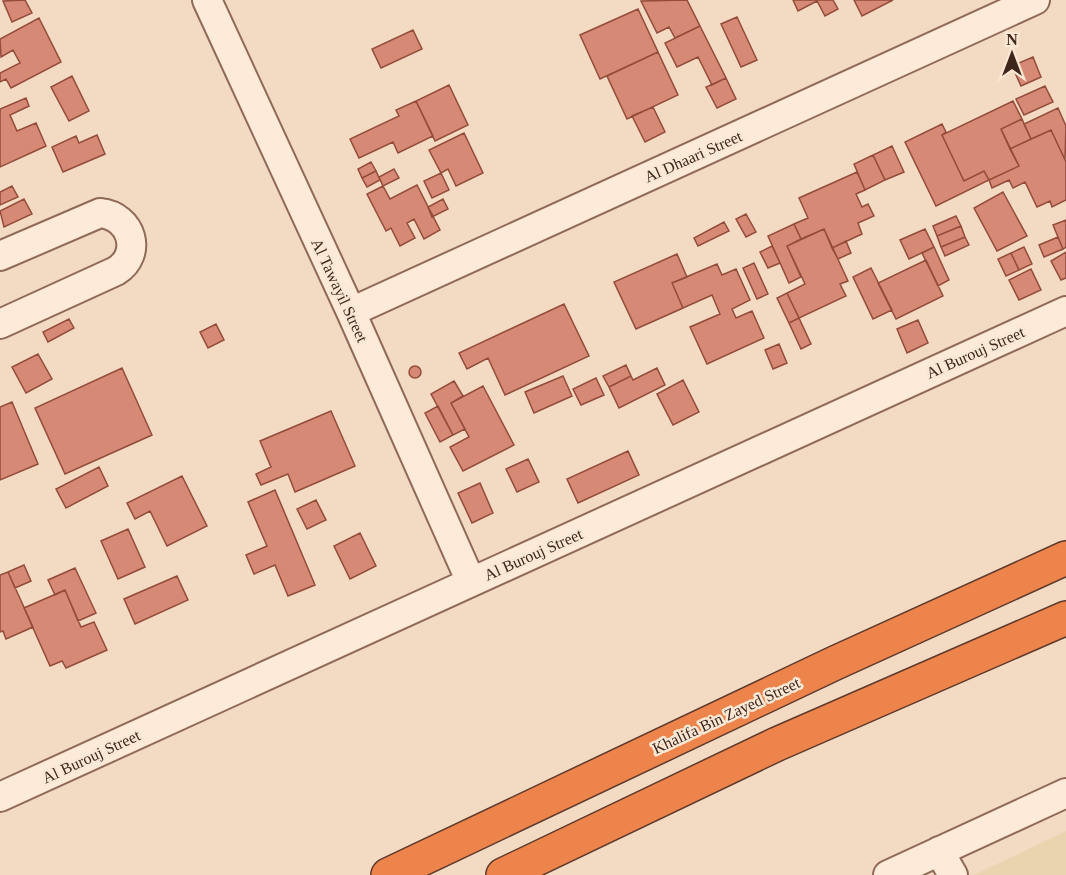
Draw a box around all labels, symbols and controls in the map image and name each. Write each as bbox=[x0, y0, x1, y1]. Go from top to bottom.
north arrow bbox=[982, 24, 1042, 84]
text: N bbox=[1006, 31, 1018, 48]
street label: Al Dhaari Street bbox=[642, 127, 745, 186]
street label: Al Tawayil Street bbox=[307, 236, 371, 346]
street label: Al Burouj Street bbox=[923, 323, 1028, 383]
street label: Al Burouj Street bbox=[481, 525, 586, 585]
street label: Khalifa Bin Zayed Street bbox=[650, 674, 803, 758]
street label: Al Burouj Street bbox=[40, 726, 144, 787]

